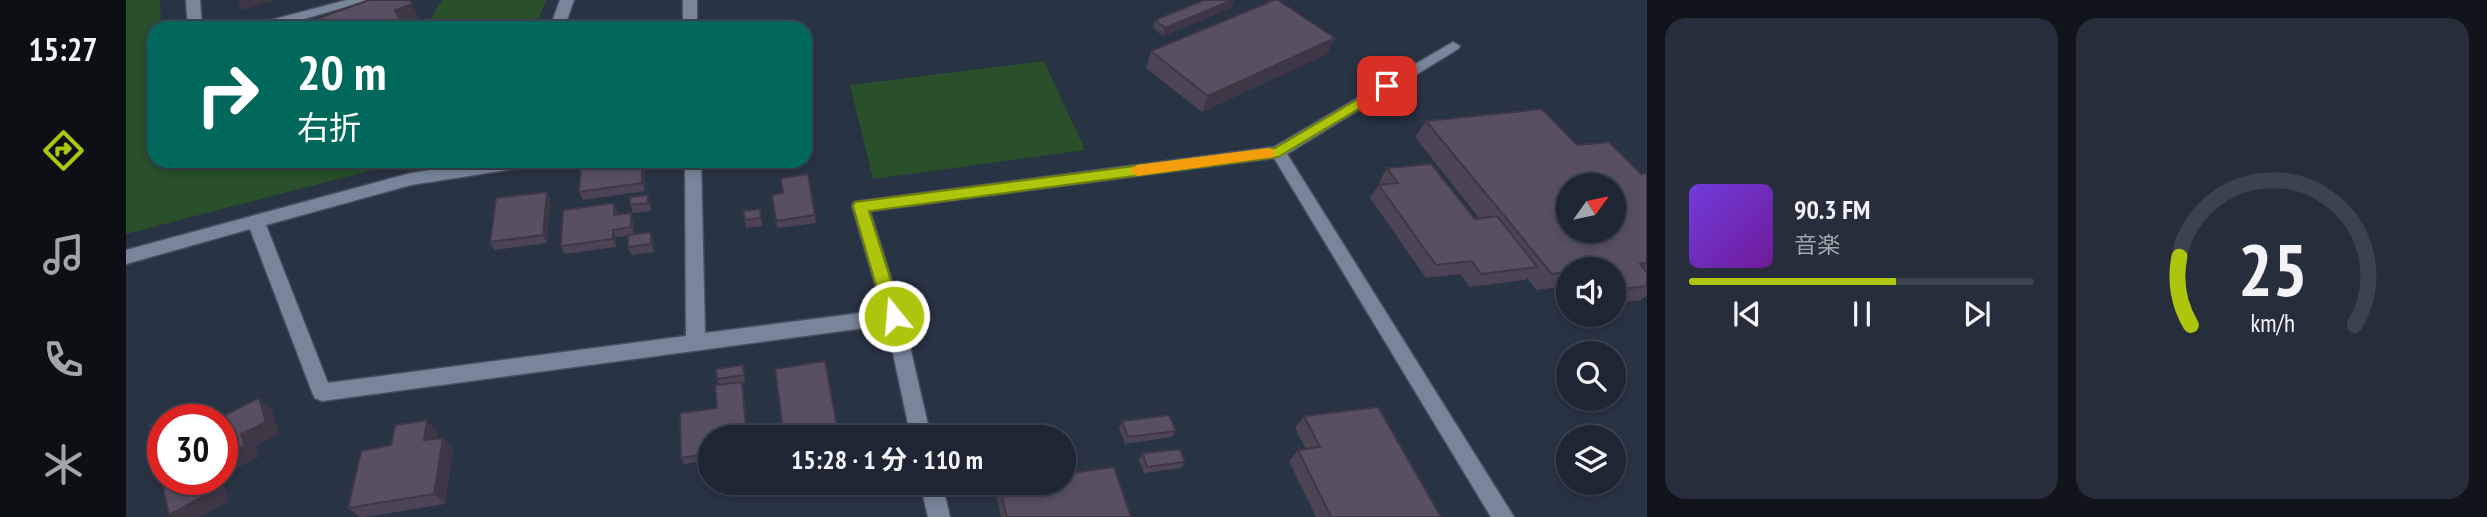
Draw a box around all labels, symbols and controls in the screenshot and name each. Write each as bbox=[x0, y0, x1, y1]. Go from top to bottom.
text: 15:27 bbox=[28, 28, 98, 70]
text: 20 m bbox=[297, 40, 386, 104]
icon: right bbox=[182, 49, 273, 140]
pin bbox=[1357, 56, 1417, 116]
icon: arrive bbox=[1368, 67, 1406, 105]
text: 右折 bbox=[297, 106, 361, 148]
icon: directions bbox=[39, 126, 88, 175]
north arrow bbox=[1556, 173, 1626, 243]
map controls bbox=[1556, 173, 1626, 495]
text: 90.3 FM bbox=[1794, 193, 1870, 226]
text: 25 bbox=[2238, 221, 2307, 315]
icon: music bbox=[39, 230, 88, 279]
text: 音楽 bbox=[1794, 230, 1840, 259]
button: sound bbox=[1556, 257, 1626, 327]
position arrow bbox=[857, 279, 931, 353]
icon: previous bbox=[1728, 295, 1766, 333]
icon: pause bbox=[1843, 295, 1881, 333]
icon: next bbox=[1958, 295, 1996, 333]
text: km/h bbox=[2250, 306, 2295, 338]
icon: phone bbox=[39, 335, 88, 384]
button: search bbox=[1556, 341, 1626, 411]
speed limit sign: 30 bbox=[147, 404, 238, 495]
button: layers bbox=[1556, 425, 1626, 495]
icon: climate bbox=[39, 440, 88, 489]
text: 15:28 · 1 分 · 110 m bbox=[791, 443, 983, 476]

